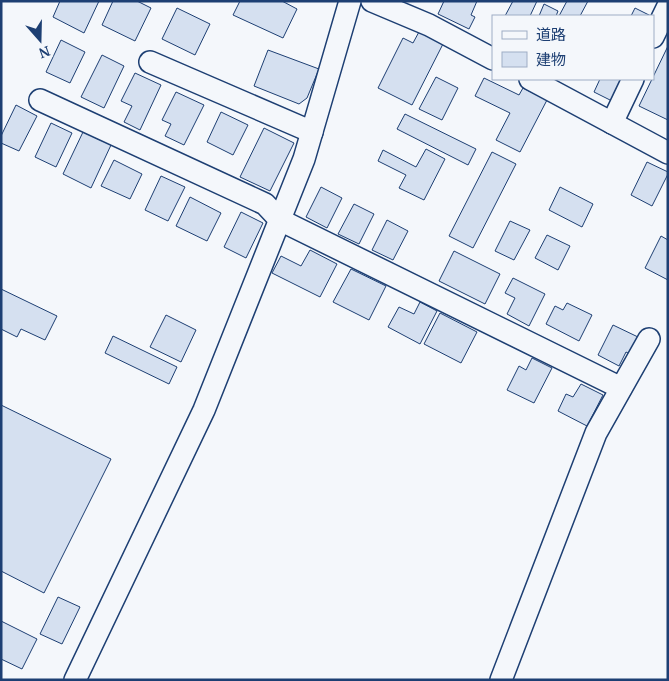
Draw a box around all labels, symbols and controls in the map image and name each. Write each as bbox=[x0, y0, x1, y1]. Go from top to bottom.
north arrow bbox=[15, 15, 65, 65]
legend bbox=[492, 15, 654, 80]
text: 道路 bbox=[536, 24, 566, 44]
text: N bbox=[36, 42, 53, 64]
text: 建物 bbox=[536, 49, 566, 69]

